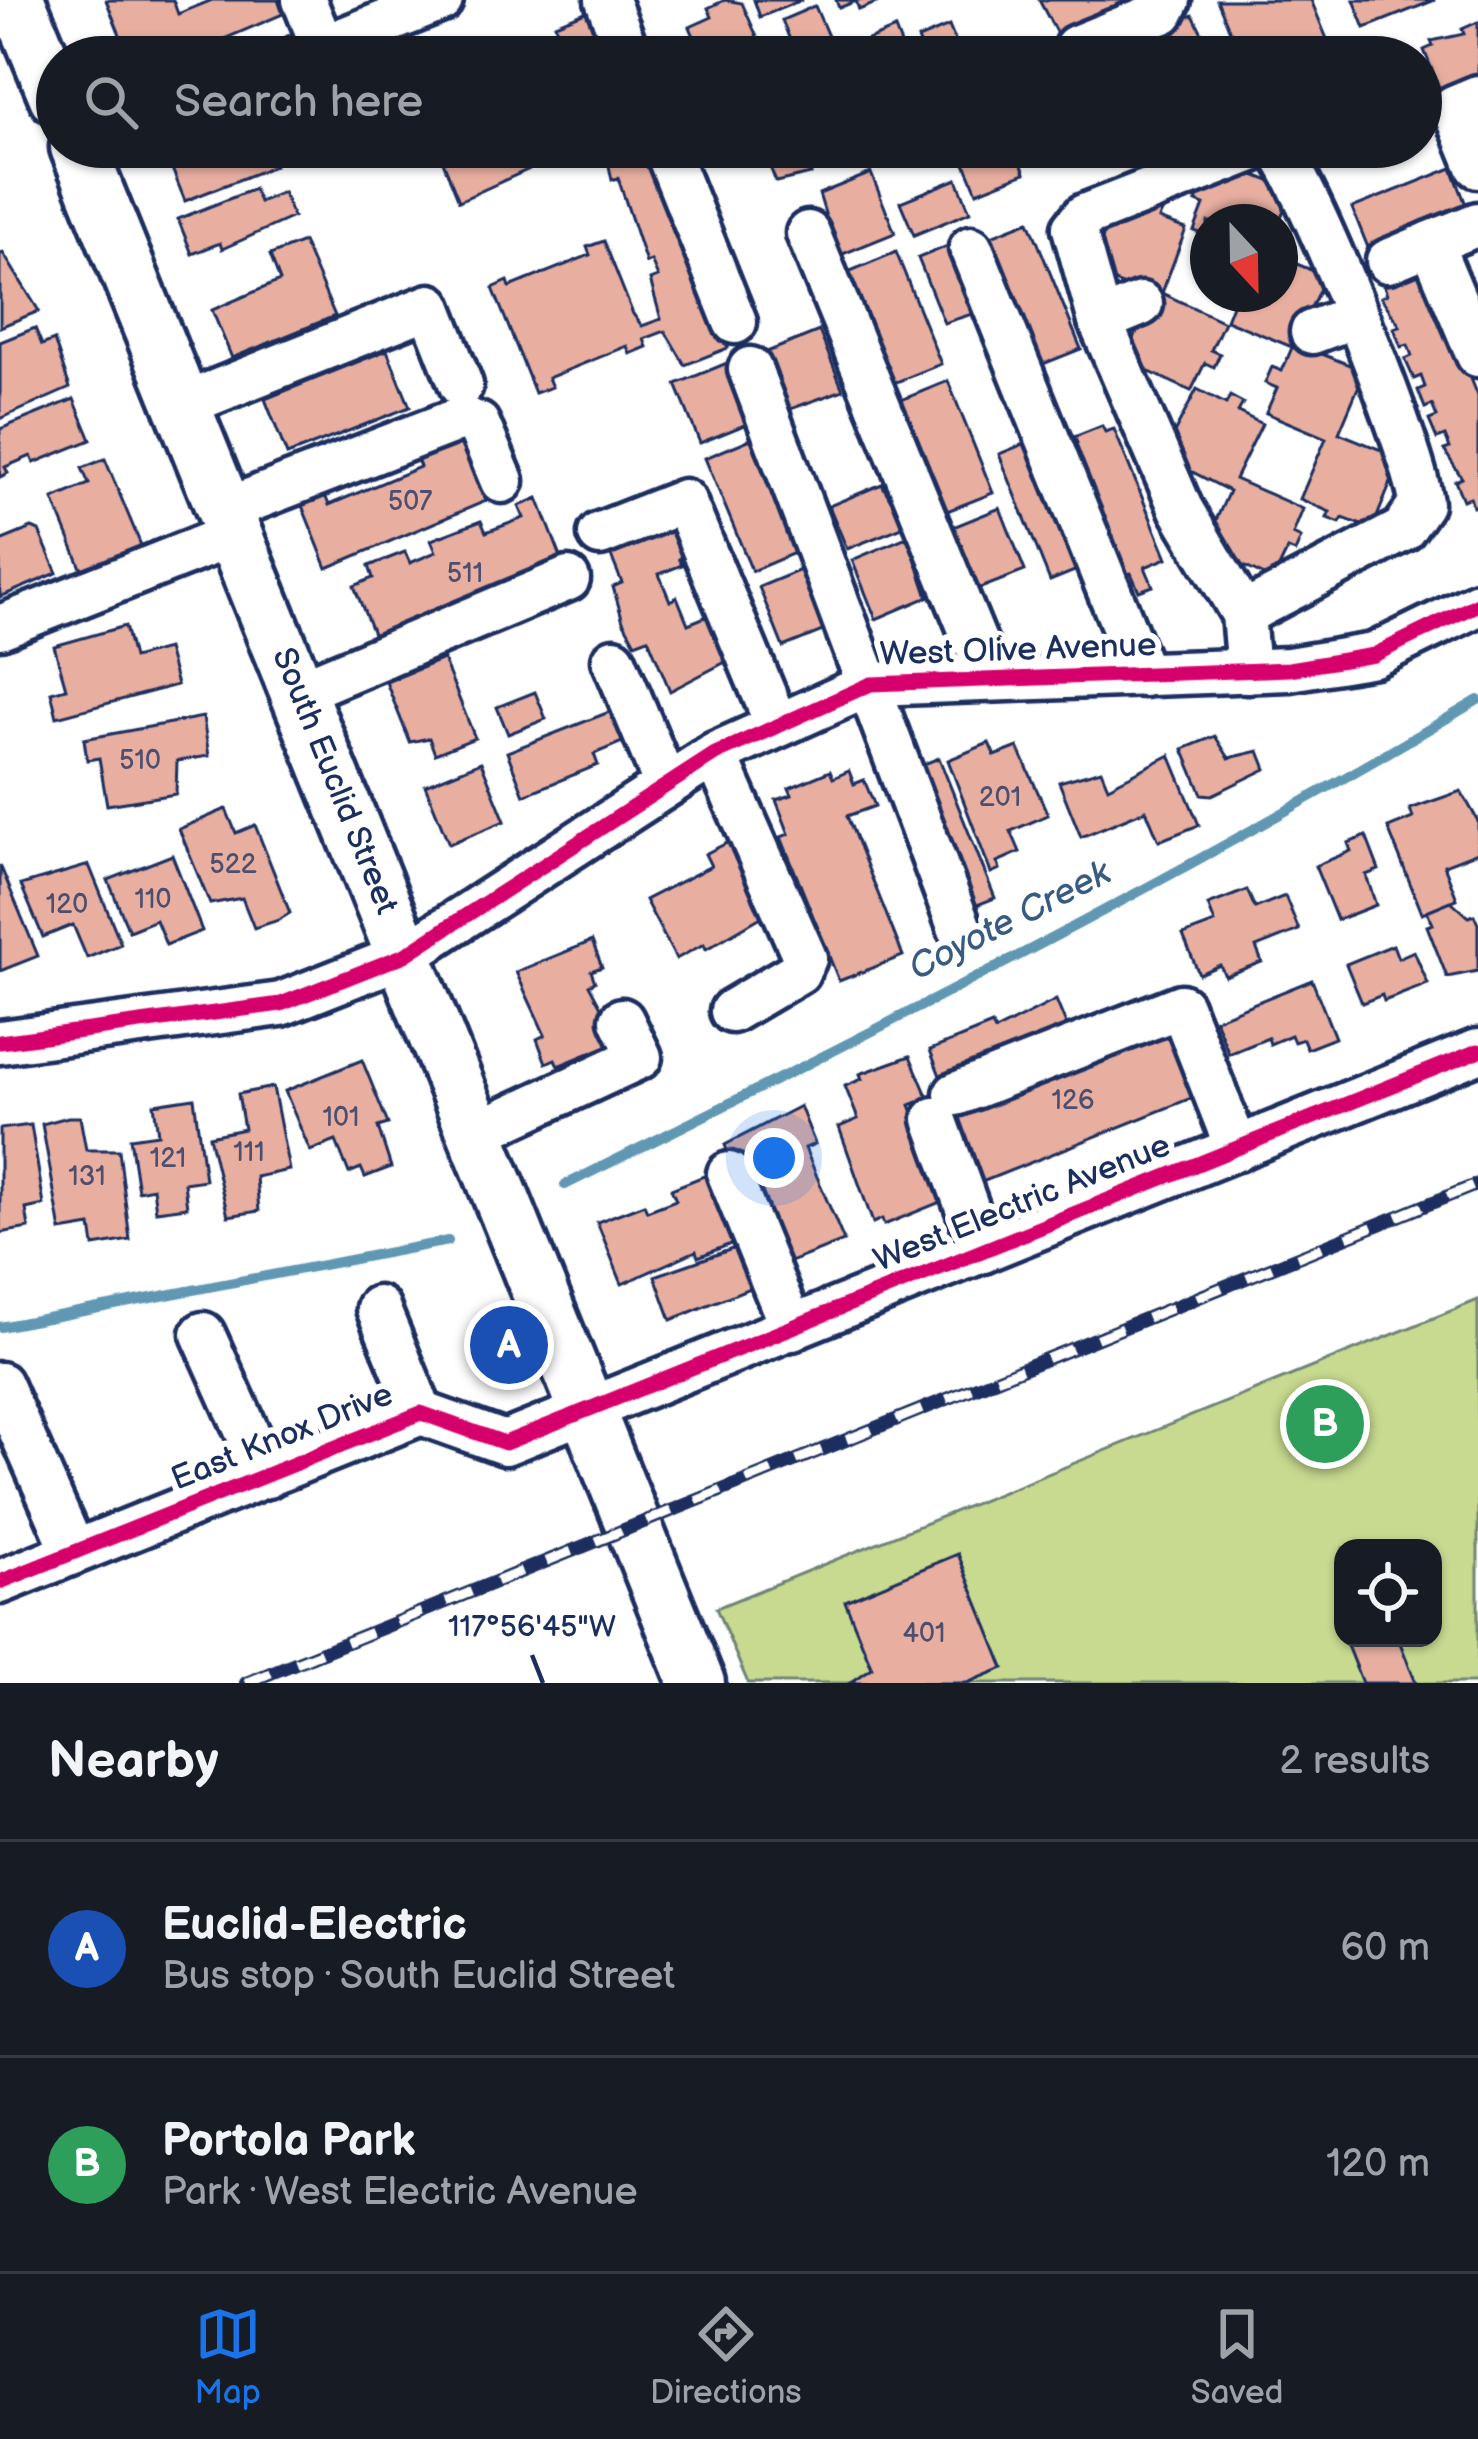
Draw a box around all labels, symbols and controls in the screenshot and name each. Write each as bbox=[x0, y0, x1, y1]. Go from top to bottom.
search box bbox=[36, 36, 1442, 168]
icon: search bbox=[78, 69, 144, 135]
text: Search here bbox=[174, 75, 423, 130]
north arrow bbox=[1190, 204, 1298, 312]
house number: 507 bbox=[388, 486, 433, 518]
house number: 511 bbox=[447, 558, 483, 590]
street label: West Olive Avenue bbox=[879, 625, 1157, 675]
street label: South Euclid Street bbox=[263, 642, 407, 920]
house number: 510 bbox=[119, 745, 161, 777]
house number: 201 bbox=[979, 782, 1021, 814]
house number: 522 bbox=[209, 849, 257, 881]
water label: Coyote Creek bbox=[902, 851, 1119, 990]
house number: 110 bbox=[135, 884, 171, 916]
house number: 120 bbox=[46, 889, 88, 921]
house number: 126 bbox=[1052, 1085, 1094, 1117]
house number: 101 bbox=[323, 1102, 359, 1134]
street label: West Electric Avenue bbox=[868, 1125, 1176, 1281]
your location bbox=[744, 1128, 804, 1188]
house number: 111 bbox=[233, 1137, 265, 1169]
house number: 121 bbox=[150, 1143, 186, 1175]
house number: 131 bbox=[68, 1161, 106, 1193]
pin: A bbox=[470, 1300, 548, 1390]
street label: East Knox Drive bbox=[165, 1374, 399, 1500]
pin: B bbox=[1286, 1379, 1364, 1469]
map controls bbox=[1334, 1539, 1442, 1647]
button: locate bbox=[1334, 1539, 1442, 1647]
text: 117°56'45"W bbox=[448, 1609, 616, 1645]
house number: 401 bbox=[903, 1618, 945, 1650]
text: Nearby bbox=[48, 1731, 219, 1792]
text: 2 results bbox=[1279, 1738, 1430, 1785]
text: Euclid-Electric bbox=[162, 1898, 467, 1953]
text: A bbox=[75, 1925, 99, 1972]
text: 60 m bbox=[1340, 1925, 1430, 1972]
text: Bus stop · South Euclid Street bbox=[162, 1953, 675, 2000]
text: Portola Park bbox=[162, 2114, 415, 2169]
text: B bbox=[73, 2141, 101, 2188]
text: 120 m bbox=[1326, 2141, 1430, 2188]
text: Park · West Electric Avenue bbox=[162, 2169, 638, 2216]
tab: Map bbox=[195, 2301, 261, 2413]
tab: Directions bbox=[650, 2301, 802, 2413]
tab: Saved bbox=[1191, 2301, 1283, 2413]

